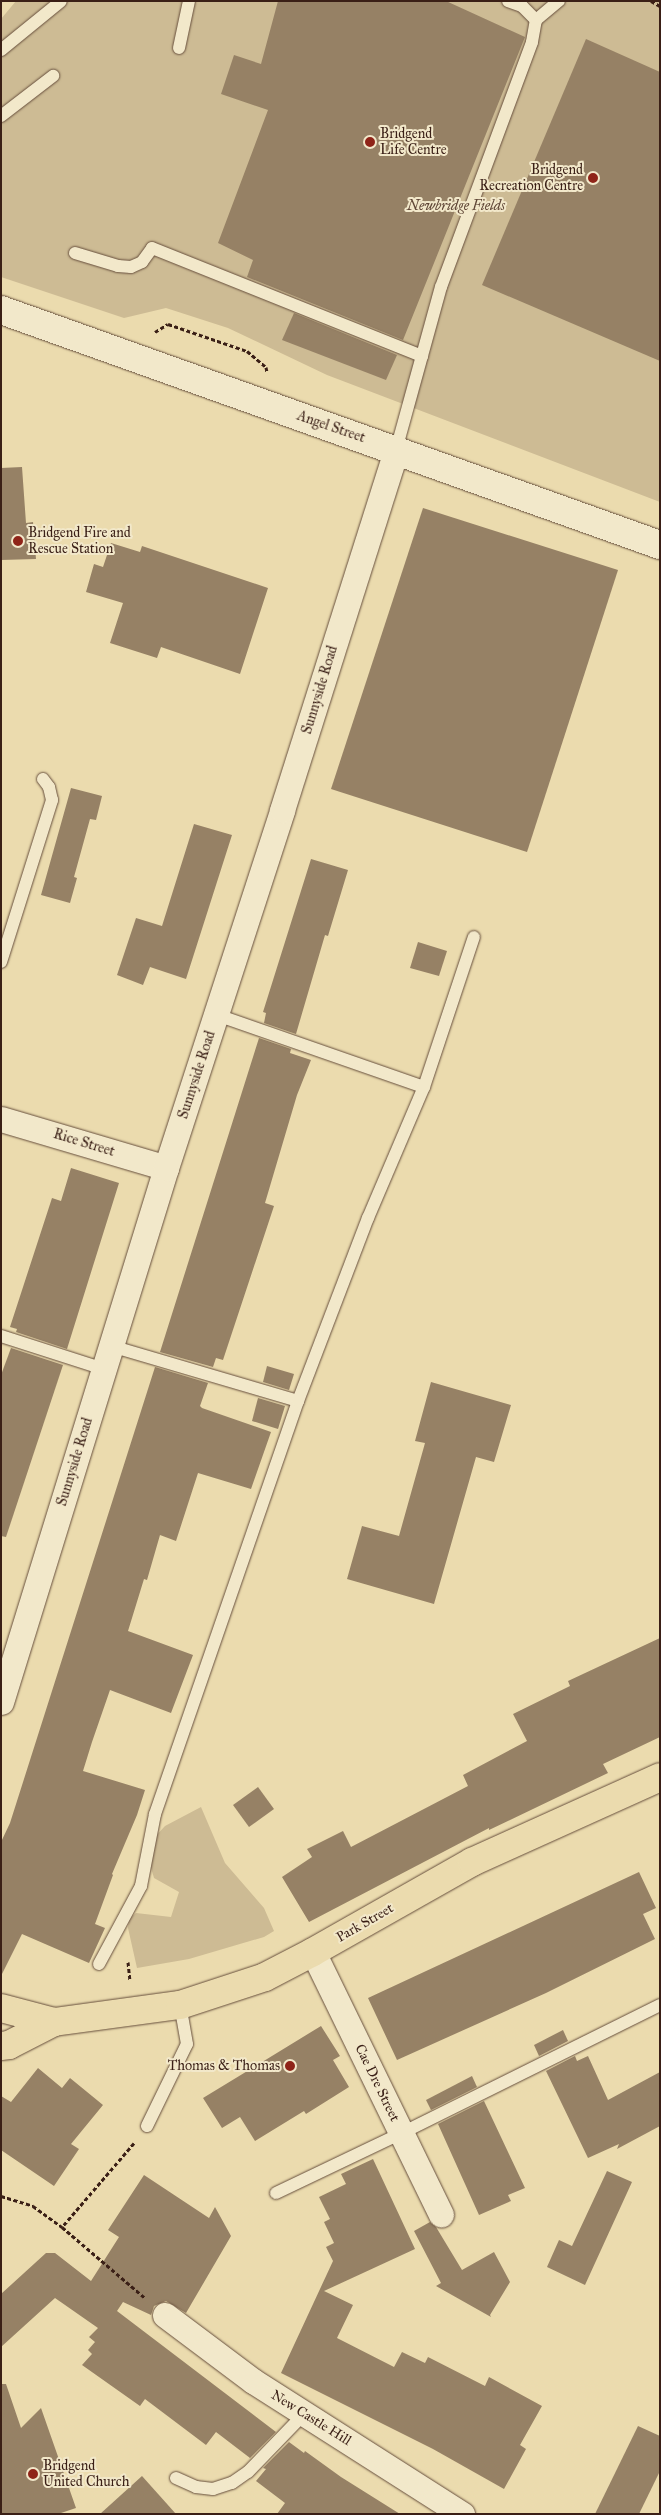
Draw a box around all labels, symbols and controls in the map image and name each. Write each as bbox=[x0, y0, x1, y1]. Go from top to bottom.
place label: Bridgend Life Centre bbox=[380, 126, 446, 158]
marker: Bridgend Life Centre bbox=[364, 136, 376, 148]
place label: Bridgend Recreation Centre bbox=[479, 162, 583, 194]
marker: Bridgend Recreation Centre bbox=[587, 172, 599, 184]
park label: Newbridge Fields bbox=[407, 198, 505, 214]
street label: Angel Street bbox=[295, 408, 367, 446]
place label: Bridgend Fire and Rescue Station bbox=[28, 525, 131, 558]
marker: Bridgend Fire and Rescue Station bbox=[12, 535, 24, 547]
street label: Sunnyside Road bbox=[299, 644, 341, 736]
street label: Sunnyside Road bbox=[175, 1029, 219, 1121]
street label: Rice Street bbox=[51, 1126, 117, 1160]
street label: Sunnyside Road bbox=[54, 1416, 96, 1508]
street label: Park Street bbox=[333, 1900, 397, 1946]
street label: Cae Dre Street bbox=[351, 2042, 403, 2124]
place label: Thomas & Thomas bbox=[168, 2058, 280, 2074]
marker: Thomas & Thomas bbox=[284, 2060, 296, 2072]
street label: New Castle Hill bbox=[268, 2387, 354, 2449]
place label: Bridgend United Church bbox=[43, 2458, 129, 2490]
marker: Bridgend United Church bbox=[27, 2468, 39, 2480]

